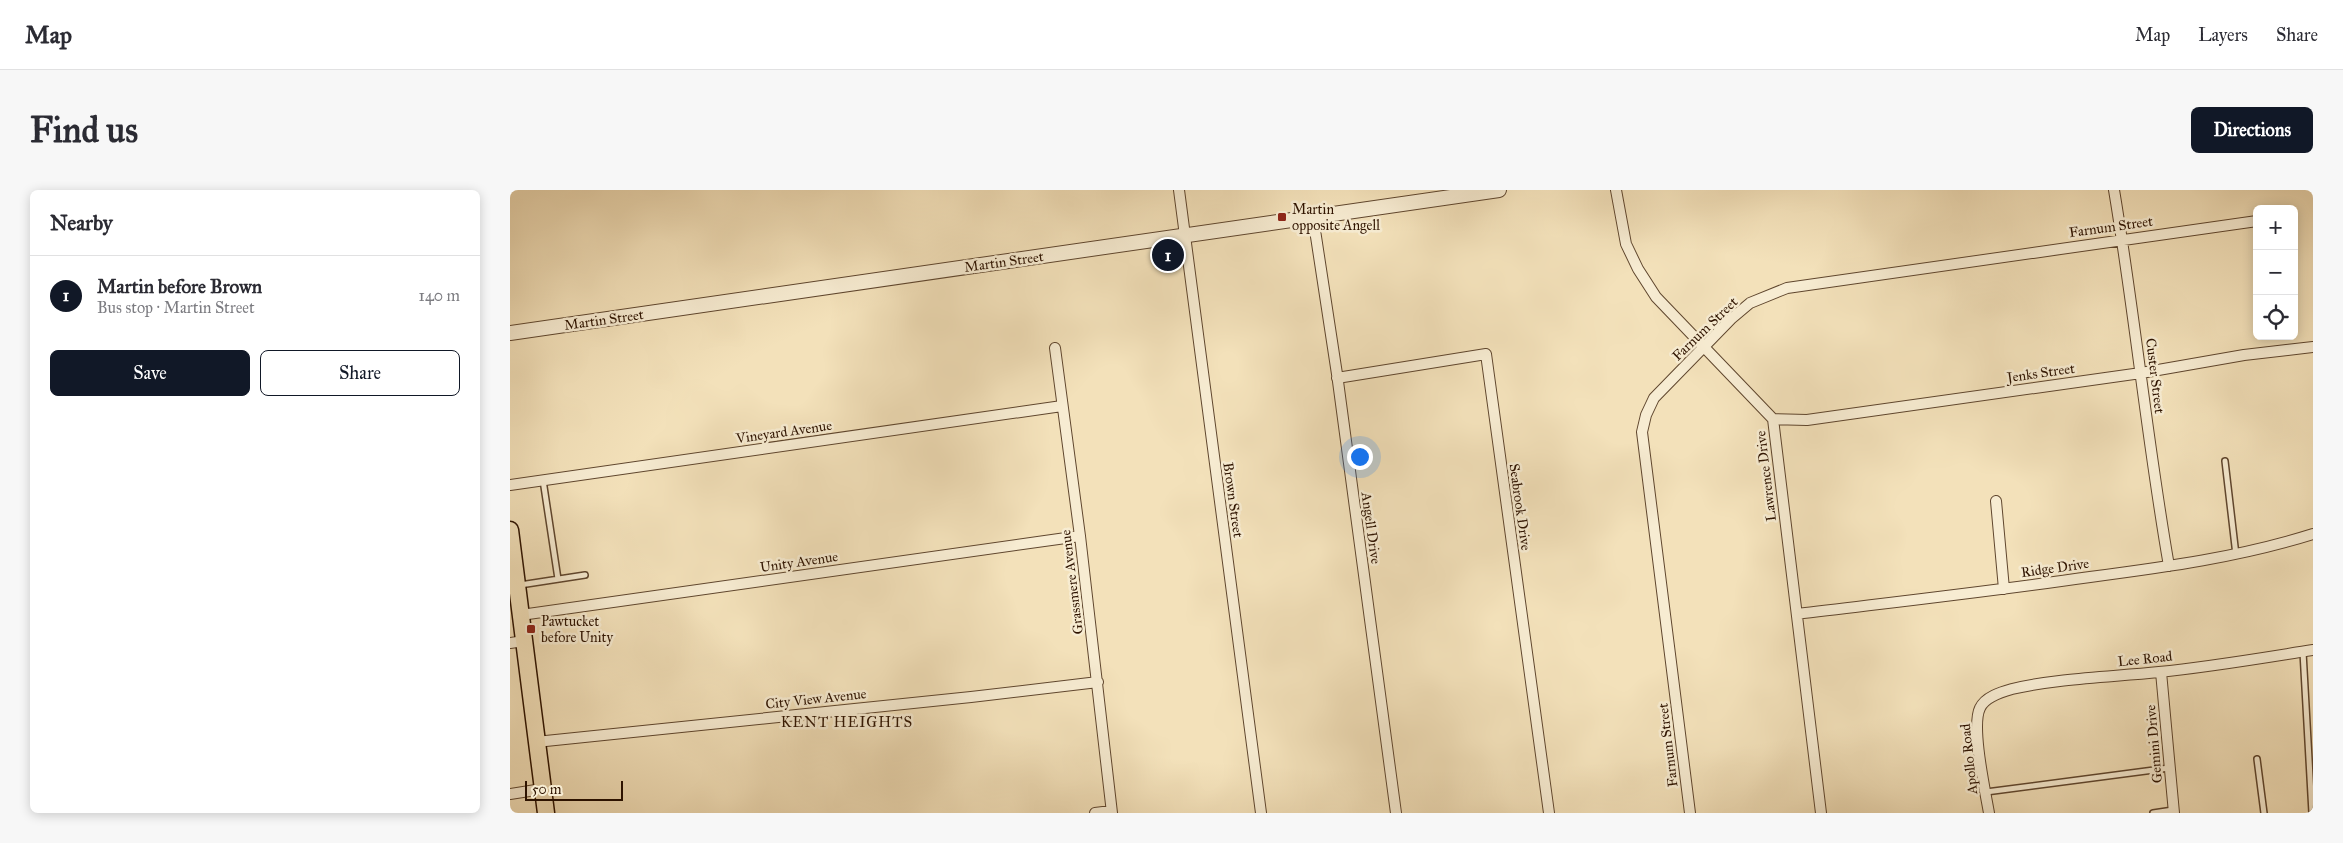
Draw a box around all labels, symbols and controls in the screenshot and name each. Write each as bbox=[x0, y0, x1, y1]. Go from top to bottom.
text: Map bbox=[25, 20, 72, 50]
text: Map bbox=[2135, 24, 2170, 46]
text: Layers bbox=[2198, 24, 2248, 46]
text: Share bbox=[2276, 24, 2318, 46]
button: Directions bbox=[2191, 107, 2313, 153]
text: Find us bbox=[30, 109, 138, 152]
place label: Martin opposite Angell bbox=[1292, 201, 1380, 234]
map controls bbox=[2253, 205, 2298, 340]
button: + bbox=[2253, 205, 2298, 250]
text: Nearby bbox=[50, 210, 113, 236]
marker: Martin opposite Angell bbox=[1276, 211, 1288, 223]
street label: Farnum Street bbox=[2068, 213, 2154, 241]
pin: 1 bbox=[1152, 236, 1184, 274]
street label: Martin Street bbox=[963, 248, 1045, 276]
button: − bbox=[2253, 250, 2298, 295]
text: Martin before Brown bbox=[97, 275, 262, 298]
text: 1 bbox=[63, 286, 69, 305]
text: 140 m bbox=[419, 286, 460, 305]
street label: Farnum Street bbox=[1669, 294, 1741, 364]
button: locate bbox=[2253, 295, 2298, 340]
text: Bus stop · Martin Street bbox=[97, 298, 255, 317]
street label: Martin Street bbox=[563, 306, 645, 334]
street label: Custer Street bbox=[2142, 337, 2168, 415]
button: Save bbox=[50, 350, 250, 396]
button: Share bbox=[260, 350, 460, 396]
street label: Jenks Street bbox=[2004, 360, 2076, 387]
street label: Vineyard Avenue bbox=[734, 417, 833, 447]
street label: Lawrence Drive bbox=[1752, 430, 1780, 522]
your location bbox=[1347, 444, 1373, 470]
street label: Brown Street bbox=[1219, 461, 1247, 539]
street label: Seabrook Drive bbox=[1505, 462, 1535, 552]
street label: Angell Drive bbox=[1357, 490, 1384, 565]
street label: Grassmere Avenue bbox=[1057, 529, 1087, 635]
street label: Unity Avenue bbox=[759, 548, 839, 576]
street label: Ridge Drive bbox=[2020, 555, 2090, 581]
place label: Pawtucket before Unity bbox=[541, 613, 613, 646]
marker: Pawtucket before Unity bbox=[525, 623, 537, 635]
street label: Lee Road bbox=[2117, 648, 2173, 670]
street label: City View Avenue bbox=[765, 685, 867, 713]
street label: Farnum Street bbox=[1654, 702, 1682, 788]
street label: Gemini Drive bbox=[2142, 704, 2166, 784]
district label: KENT HEIGHTS bbox=[781, 713, 913, 731]
street label: Apollo Road bbox=[1957, 723, 1981, 796]
scale bar bbox=[525, 778, 622, 801]
text: 50 m bbox=[532, 781, 561, 798]

